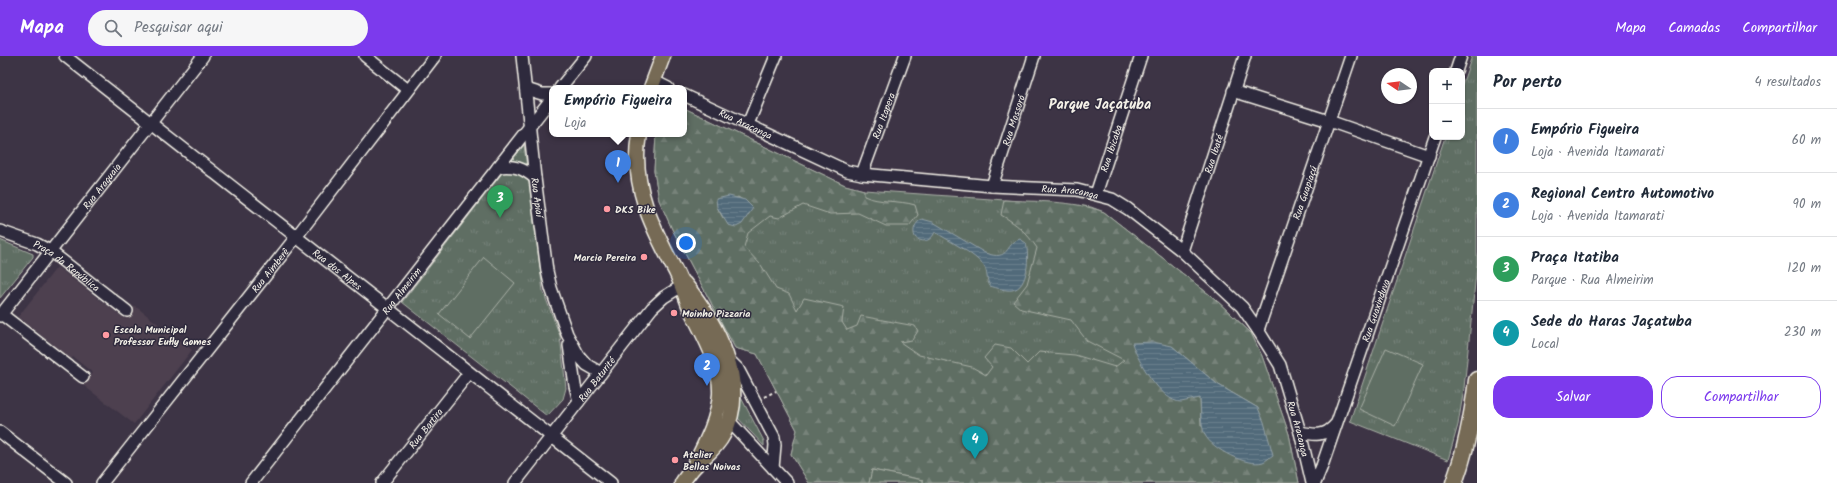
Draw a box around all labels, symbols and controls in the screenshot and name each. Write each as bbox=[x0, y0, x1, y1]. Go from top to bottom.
search box bbox=[88, 10, 368, 46]
text: Mapa bbox=[20, 13, 64, 43]
text: Pesquisar aqui bbox=[134, 16, 222, 40]
icon: search bbox=[102, 17, 124, 39]
text: Mapa bbox=[1615, 17, 1646, 39]
text: Camadas bbox=[1668, 17, 1720, 39]
text: Compartilhar bbox=[1742, 17, 1817, 39]
north arrow bbox=[1381, 68, 1417, 104]
map controls bbox=[1429, 68, 1465, 140]
button: + bbox=[1429, 68, 1465, 104]
text: Por perto bbox=[1493, 69, 1562, 96]
text: 4 resultados bbox=[1754, 72, 1821, 93]
popup bbox=[549, 85, 687, 137]
text: Empório Figueira bbox=[564, 89, 672, 113]
street label: Rua Itapera bbox=[868, 90, 900, 142]
street label: Rua Mossoró bbox=[998, 93, 1030, 148]
district label: Parque Jaçatuba bbox=[1049, 94, 1151, 116]
button: − bbox=[1429, 104, 1465, 140]
street label: Rua Aracanga bbox=[716, 105, 775, 144]
text: Loja bbox=[564, 113, 586, 134]
text: Empório Figueira bbox=[1531, 118, 1639, 142]
street label: Rua Ibicaba bbox=[1097, 123, 1127, 175]
text: 1 bbox=[1504, 130, 1508, 151]
text: 60 m bbox=[1792, 130, 1821, 151]
street label: Rua Ibaté bbox=[1200, 132, 1228, 176]
text: Loja · Avenida Itamarati bbox=[1531, 142, 1664, 163]
pin: 1 bbox=[605, 150, 631, 183]
street label: Rua Araguaia bbox=[79, 160, 126, 213]
street label: Rua Guapiaçú bbox=[1289, 164, 1322, 222]
street label: Rua Apiaí bbox=[526, 177, 547, 220]
street label: Rua Aracanga bbox=[1041, 181, 1100, 204]
text: Regional Centro Automotivo bbox=[1531, 182, 1714, 206]
pin: 3 bbox=[487, 185, 513, 218]
text: 2 bbox=[1502, 194, 1510, 215]
text: 90 m bbox=[1793, 194, 1821, 215]
place label: DKS Bike bbox=[615, 202, 656, 218]
marker: DKS Bike bbox=[602, 204, 612, 214]
text: Loja · Avenida Itamarati bbox=[1531, 206, 1664, 227]
your location bbox=[676, 233, 696, 253]
street label: Praça da República bbox=[31, 236, 103, 296]
street label: Rua Aimberê bbox=[248, 244, 294, 297]
street label: Rua dos Alpes bbox=[309, 245, 366, 295]
text: Praça Itatiba bbox=[1531, 246, 1619, 270]
place label: Marcio Pereira bbox=[574, 250, 636, 266]
marker: Marcio Pereira bbox=[639, 252, 649, 262]
text: 3 bbox=[1502, 258, 1510, 279]
text: 120 m bbox=[1787, 258, 1821, 279]
street label: Rua Almeirim bbox=[378, 264, 426, 319]
text: Parque · Rua Almeirim bbox=[1531, 270, 1654, 291]
street label: Rua Guaxinduva bbox=[1358, 277, 1395, 344]
place label: Moinho Pizzaria bbox=[682, 306, 750, 322]
marker: Moinho Pizzaria bbox=[669, 308, 679, 318]
text: Sede do Haras Jaçatuba bbox=[1531, 310, 1692, 334]
place label: Escola Municipal Professor Eufly Gomes bbox=[114, 322, 211, 350]
text: 4 bbox=[1502, 322, 1510, 343]
text: 230 m bbox=[1784, 322, 1821, 343]
marker: Escola Municipal Professor Eufly Gomes bbox=[101, 330, 111, 340]
text: Local bbox=[1531, 334, 1559, 355]
street label: Rua Baturité bbox=[574, 353, 620, 406]
pin: 2 bbox=[694, 353, 720, 386]
button: Salvar bbox=[1493, 376, 1653, 418]
button: Compartilhar bbox=[1661, 376, 1821, 418]
street label: Rua Aracanga bbox=[1282, 399, 1313, 459]
street label: Rua Bartira bbox=[405, 405, 448, 453]
pin: 4 bbox=[962, 426, 988, 459]
place label: Atelier Bellas Noivas bbox=[683, 447, 741, 475]
marker: Atelier Bellas Noivas bbox=[670, 455, 680, 465]

